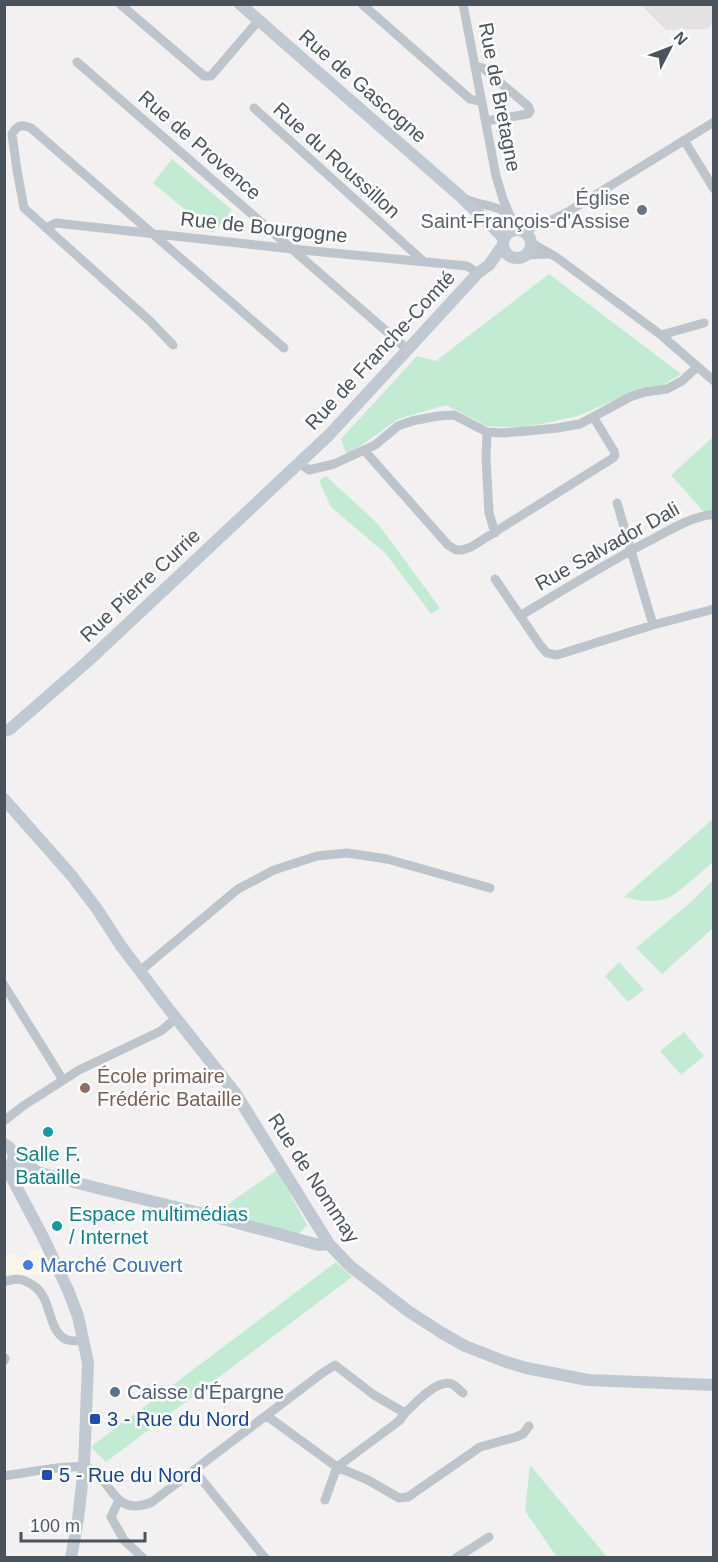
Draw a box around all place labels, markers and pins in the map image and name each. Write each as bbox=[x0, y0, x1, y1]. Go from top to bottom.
place label: Église Saint-François-d'Assise bbox=[421, 187, 630, 232]
marker: Église Saint-François-d'Assise bbox=[635, 203, 649, 217]
place label: École primaire Frédéric Bataille bbox=[97, 1065, 242, 1110]
marker: École primaire Frédéric Bataille bbox=[78, 1081, 92, 1095]
marker: Salle F. Bataille bbox=[41, 1125, 55, 1139]
place label: Salle F. Bataille bbox=[15, 1143, 81, 1188]
place label: Espace multimédias / Internet bbox=[69, 1203, 248, 1248]
marker: Espace multimédias / Internet bbox=[50, 1219, 64, 1233]
place label: Marché Couvert bbox=[40, 1254, 183, 1276]
marker: Marché Couvert bbox=[21, 1258, 35, 1272]
place label: Caisse d'Épargne bbox=[127, 1381, 284, 1403]
marker: Caisse d'Épargne bbox=[108, 1385, 122, 1399]
place label: 3 - Rue du Nord bbox=[107, 1408, 249, 1430]
marker: 3 - Rue du Nord bbox=[88, 1412, 102, 1426]
place label: 5 - Rue du Nord bbox=[59, 1464, 201, 1486]
marker: 5 - Rue du Nord bbox=[40, 1468, 54, 1482]

